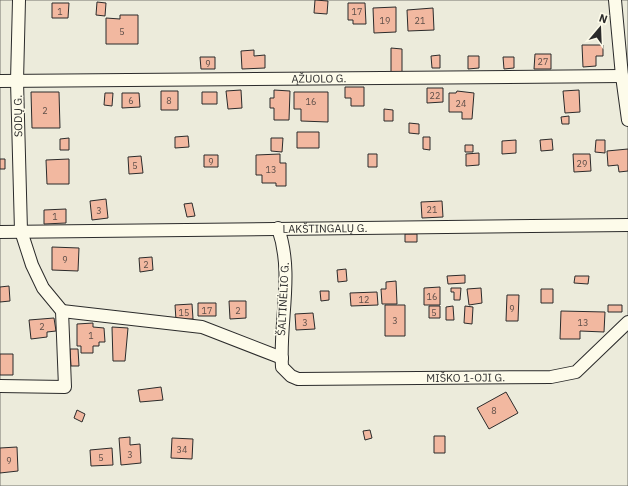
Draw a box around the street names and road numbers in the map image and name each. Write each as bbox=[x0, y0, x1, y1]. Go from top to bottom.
street label: ĄŽUOLO G. bbox=[291, 71, 347, 86]
street label: SODŲ G. bbox=[11, 95, 25, 137]
street label: LAKŠTINGALŲ G. bbox=[282, 221, 368, 236]
street label: ŠALTINĖLIO G. bbox=[274, 262, 292, 336]
street label: MIŠKO 1-OJI G. bbox=[426, 370, 505, 385]

